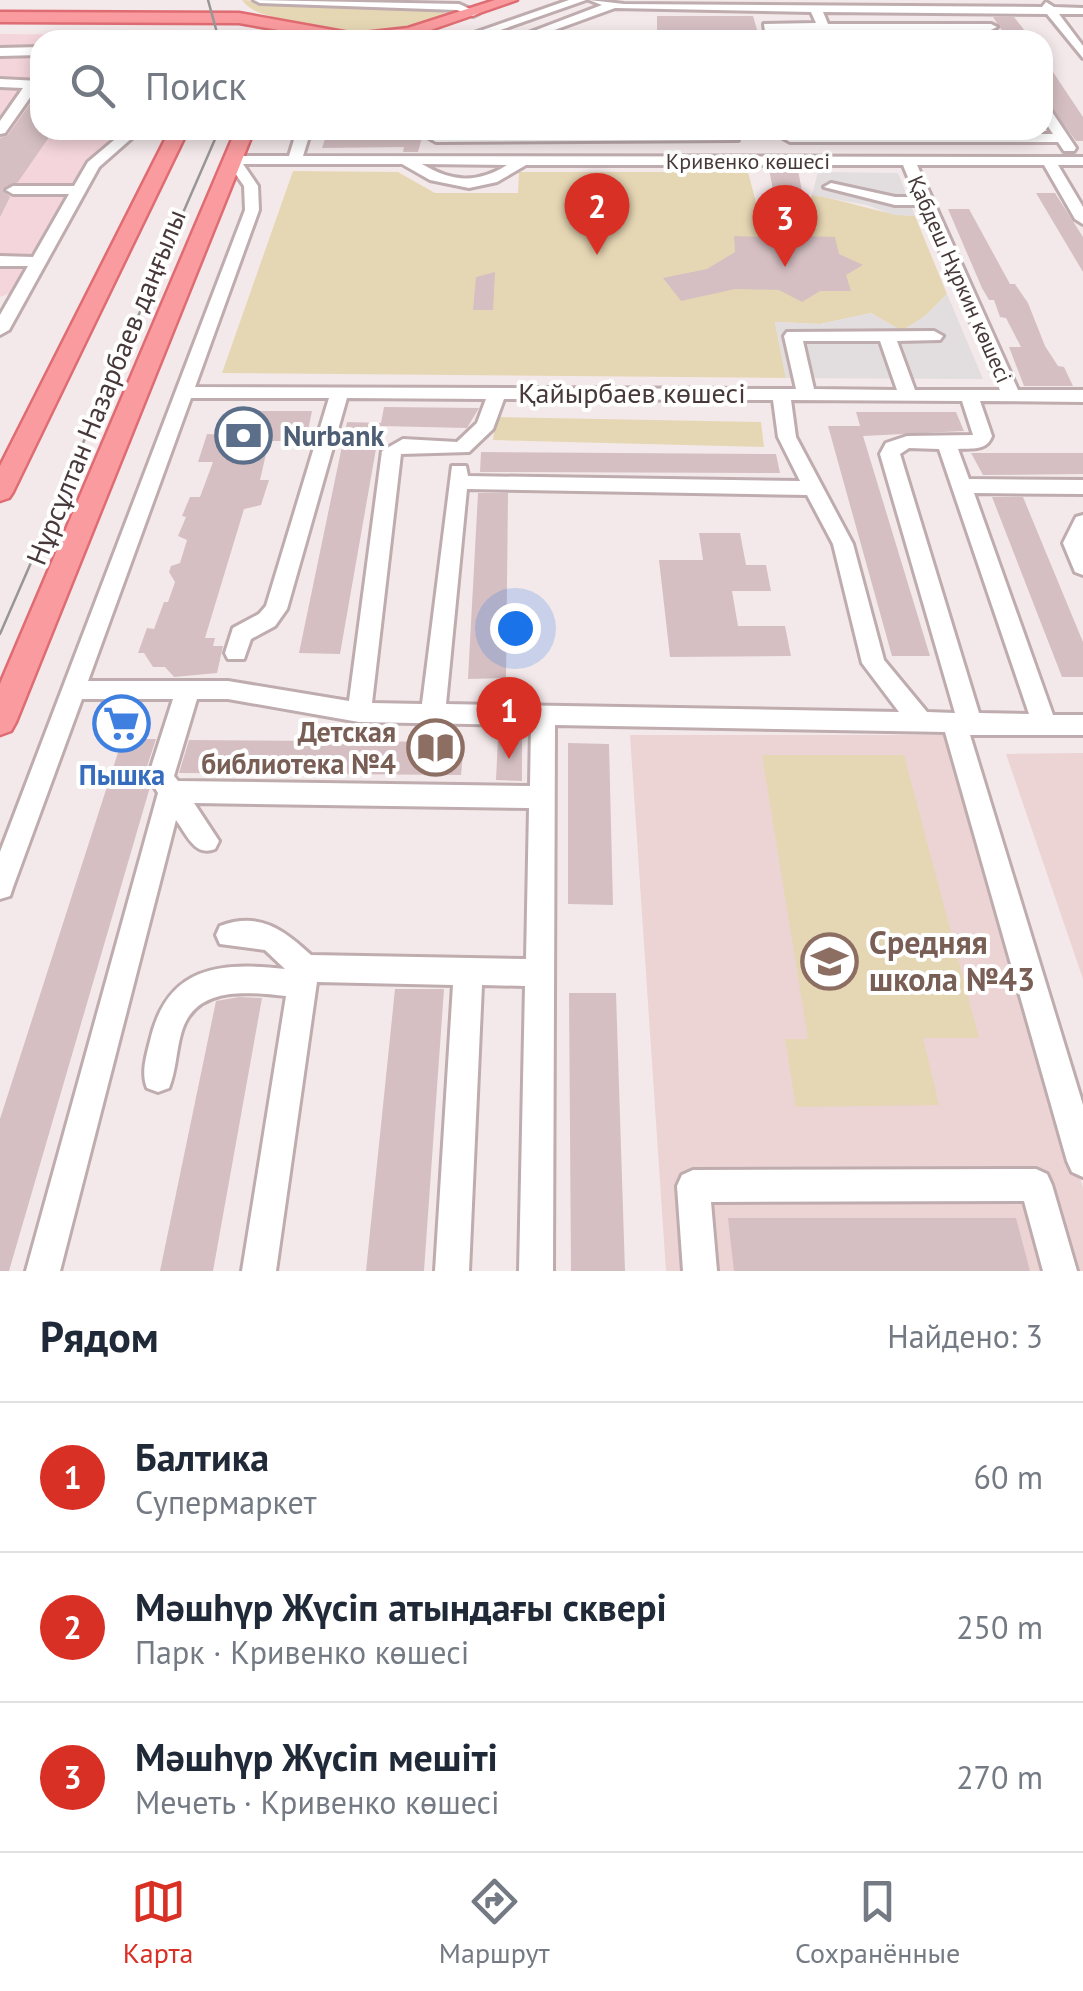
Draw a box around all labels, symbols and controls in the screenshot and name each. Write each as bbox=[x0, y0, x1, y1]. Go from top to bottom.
search box bbox=[30, 30, 1053, 140]
icon: search bbox=[65, 58, 120, 113]
text: Поиск bbox=[145, 61, 246, 110]
street label: Кривенко көшесі bbox=[666, 147, 830, 175]
street label: Қабдеш Нұркин көшесі bbox=[902, 171, 1018, 387]
pin: 2 bbox=[564, 172, 630, 255]
pin: 3 bbox=[752, 184, 818, 267]
street label: Нұрсұлтан Назарбаев даңғылы bbox=[17, 204, 194, 570]
street label: Қайырбаев көшесі bbox=[518, 374, 746, 411]
bank icon: Nurbank bbox=[214, 406, 274, 466]
place label: Nurbank bbox=[283, 417, 384, 454]
your location bbox=[490, 603, 541, 654]
pin: 1 bbox=[476, 676, 542, 759]
supermarket icon: Пышка bbox=[92, 694, 152, 754]
place label: Детская библиотека №4 bbox=[201, 713, 396, 782]
library icon: Детская библиотека №4 bbox=[405, 718, 465, 778]
place label: Пышка bbox=[79, 756, 165, 793]
place label: Средняя школа №43 bbox=[869, 921, 1035, 1000]
school or university icon: Средняя школа №43 bbox=[800, 931, 860, 991]
text: Рядом bbox=[40, 1309, 159, 1364]
text: Найдено: 3 bbox=[887, 1315, 1043, 1357]
text: Балтика bbox=[135, 1432, 269, 1481]
text: 1 bbox=[63, 1456, 82, 1498]
text: 60 m bbox=[974, 1456, 1043, 1498]
text: Супермаркет bbox=[135, 1481, 316, 1523]
text: Мәшһүр Жүсіп атындағы сквері bbox=[135, 1582, 667, 1631]
text: 2 bbox=[63, 1606, 82, 1648]
text: 250 m bbox=[956, 1606, 1043, 1648]
text: Парк · Кривенко көшесі bbox=[135, 1631, 469, 1673]
text: Мәшһүр Жүсіп мешіті bbox=[135, 1732, 498, 1781]
text: 3 bbox=[63, 1756, 82, 1798]
text: 270 m bbox=[956, 1756, 1043, 1798]
text: Мечеть · Кривенко көшесі bbox=[135, 1781, 500, 1823]
tab: Карта bbox=[123, 1874, 193, 1971]
tab: Маршрут bbox=[439, 1874, 550, 1971]
tab: Сохранённые bbox=[795, 1874, 960, 1971]

